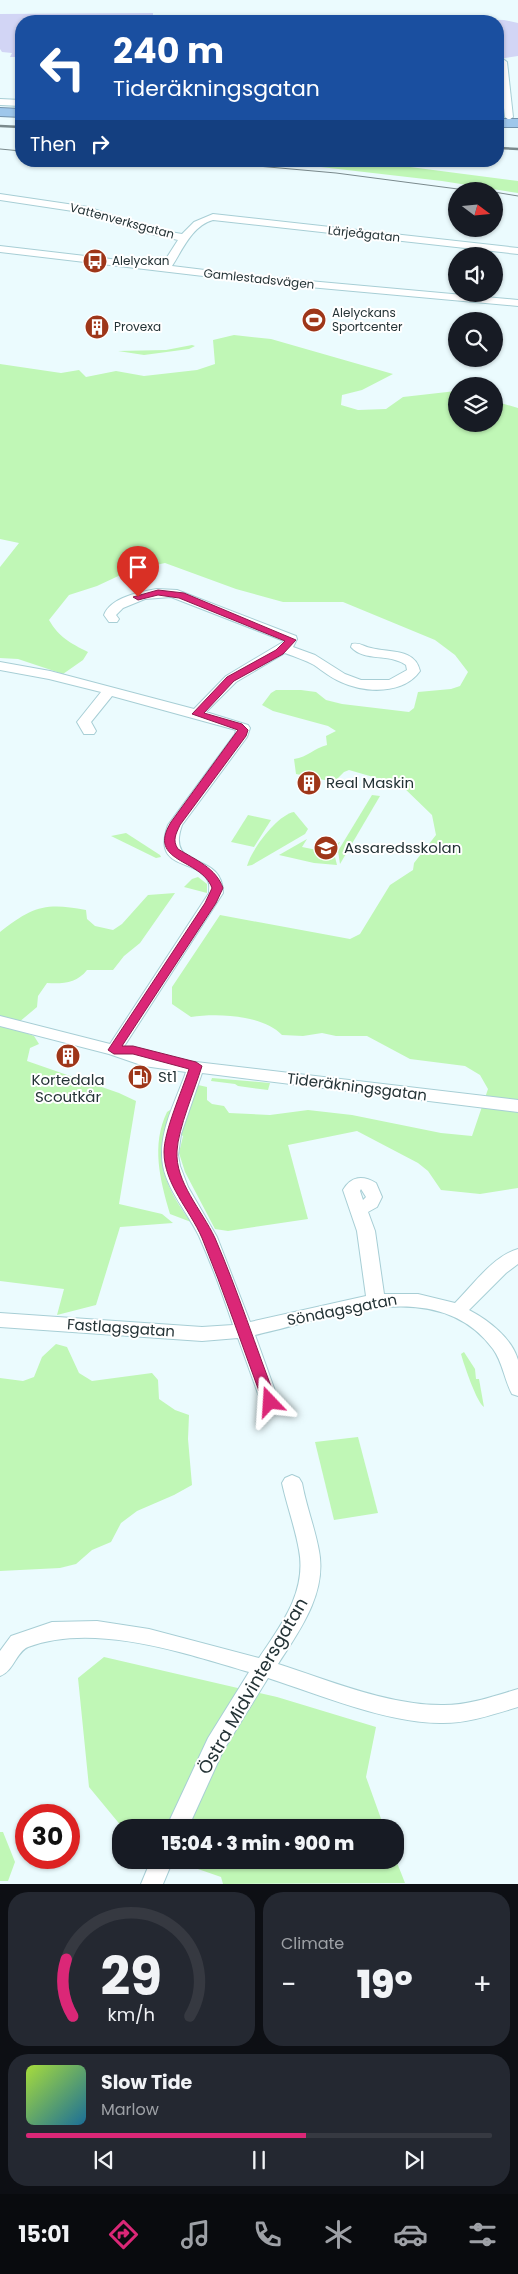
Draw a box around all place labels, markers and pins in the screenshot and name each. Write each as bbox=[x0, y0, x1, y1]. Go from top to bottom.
bus stop icon: Alelyckan bbox=[82, 248, 108, 274]
place label: Alelyckan bbox=[112, 252, 169, 269]
place label: Alelyckans Sportcenter bbox=[332, 304, 403, 335]
sports icon: Alelyckans Sportcenter bbox=[301, 307, 327, 333]
building icon: Provexa bbox=[84, 314, 110, 340]
place label: Provexa bbox=[114, 318, 161, 335]
pin bbox=[117, 546, 159, 597]
building icon: Real Maskin bbox=[296, 770, 322, 796]
place label: Real Maskin bbox=[326, 772, 414, 793]
school or university icon: Assaredsskolan bbox=[313, 835, 339, 861]
place label: Assaredsskolan bbox=[344, 837, 461, 858]
building icon: Kortedala Scoutkår bbox=[55, 1043, 81, 1069]
fuel station icon: St1 bbox=[127, 1064, 153, 1090]
place label: St1 bbox=[158, 1066, 177, 1087]
place label: Kortedala Scoutkår bbox=[31, 1069, 105, 1107]

